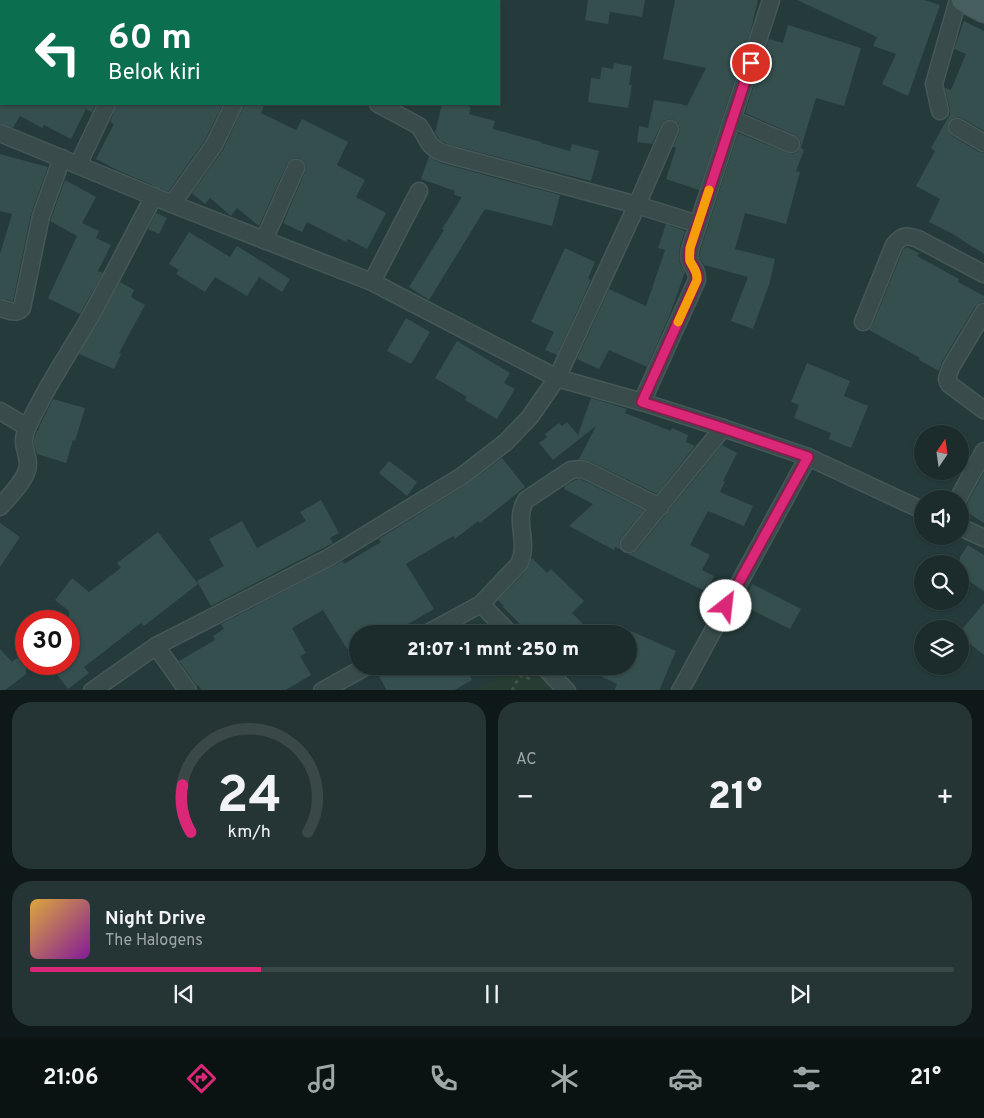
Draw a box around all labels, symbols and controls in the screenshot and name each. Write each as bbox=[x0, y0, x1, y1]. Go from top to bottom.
text: 60 m bbox=[108, 17, 192, 61]
icon: left bbox=[25, 20, 90, 85]
pin bbox=[730, 42, 772, 84]
icon: arrive bbox=[737, 49, 765, 77]
text: Belok kiri bbox=[108, 60, 201, 87]
north arrow bbox=[914, 425, 969, 480]
map controls bbox=[914, 425, 969, 675]
button: sound bbox=[914, 490, 969, 545]
button: search bbox=[914, 555, 969, 610]
position arrow bbox=[699, 579, 751, 631]
speed limit sign: 30 bbox=[15, 610, 80, 675]
button: layers bbox=[914, 620, 969, 675]
text: 21:07 · 1 mnt · 250 m bbox=[407, 638, 579, 662]
text: AC bbox=[516, 750, 537, 770]
text: 24 bbox=[216, 765, 282, 831]
text: 21° bbox=[708, 774, 762, 823]
text: − bbox=[516, 781, 534, 817]
text: + bbox=[936, 781, 954, 817]
text: km/h bbox=[227, 821, 271, 844]
text: Night Drive bbox=[105, 907, 206, 931]
text: The Halogens bbox=[105, 931, 203, 951]
icon: previous bbox=[170, 980, 198, 1008]
icon: pause bbox=[478, 980, 506, 1008]
icon: next bbox=[786, 980, 814, 1008]
icon: directions bbox=[184, 1061, 219, 1096]
icon: music bbox=[305, 1061, 340, 1096]
icon: phone bbox=[426, 1061, 461, 1096]
icon: climate bbox=[547, 1061, 582, 1096]
icon: car bbox=[668, 1061, 703, 1096]
icon: filters bbox=[789, 1061, 824, 1096]
text: 21:06 bbox=[43, 1065, 99, 1092]
text: 21° bbox=[910, 1065, 941, 1092]

